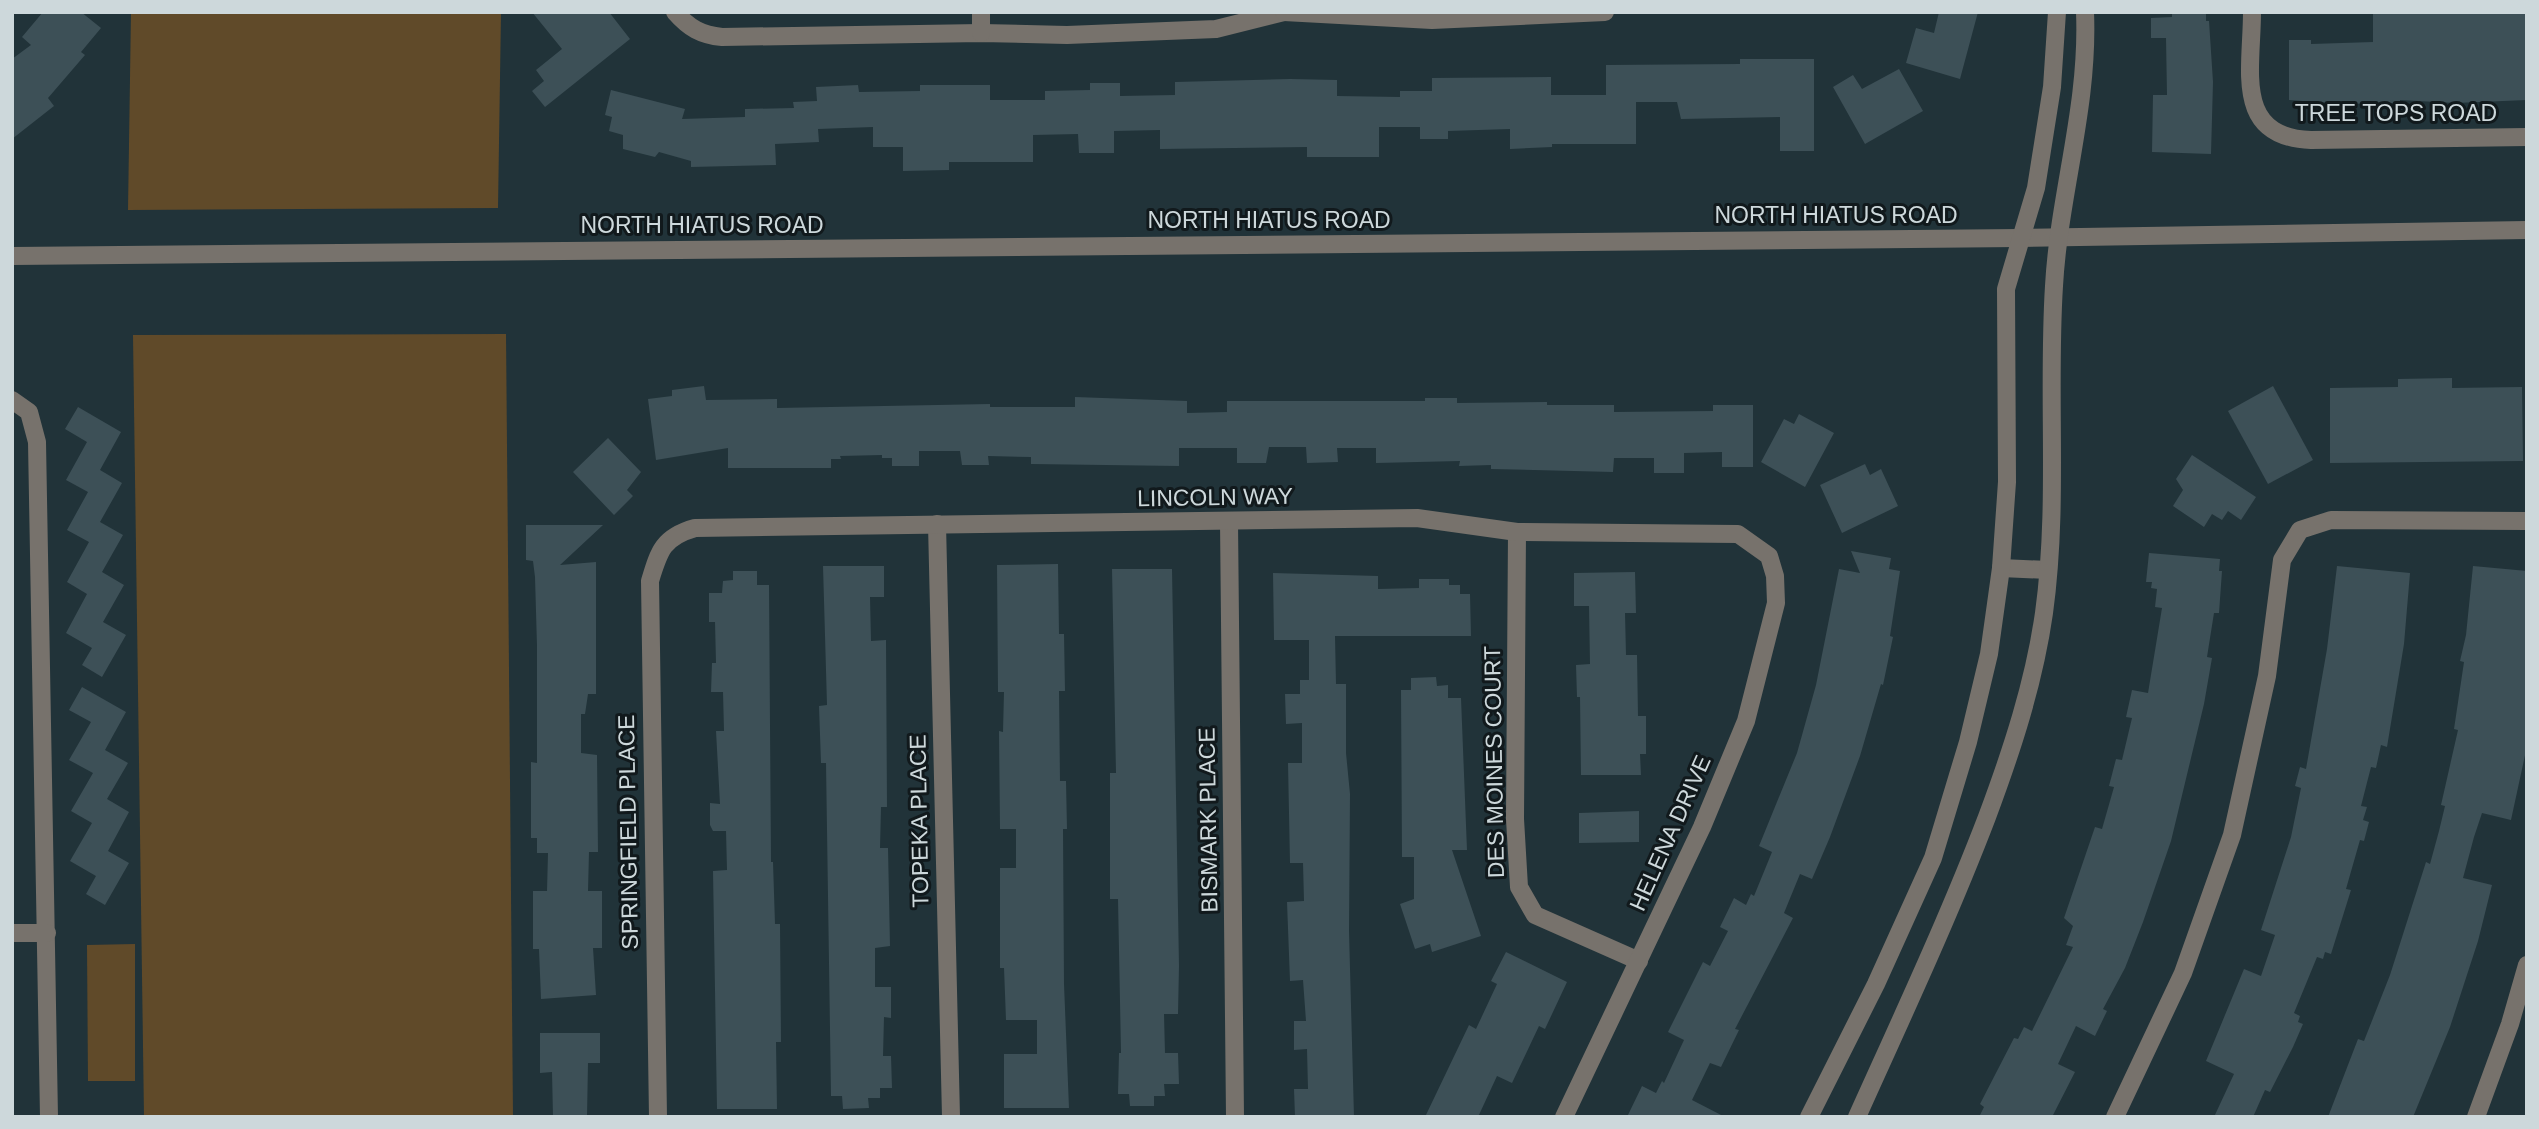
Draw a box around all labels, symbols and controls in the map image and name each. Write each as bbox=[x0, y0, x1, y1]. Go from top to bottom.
street label: TREE TOPS ROAD bbox=[2295, 100, 2497, 126]
street label: NORTH HIATUS ROAD bbox=[1714, 202, 1958, 228]
street label: NORTH HIATUS ROAD bbox=[1147, 207, 1391, 233]
street label: NORTH HIATUS ROAD bbox=[580, 212, 824, 238]
street label: LINCOLN WAY bbox=[1137, 483, 1293, 511]
street label: DES MOINES COURT bbox=[1479, 646, 1509, 878]
street label: SPRINGFIELD PLACE bbox=[613, 714, 643, 950]
street label: BISMARK PLACE bbox=[1193, 727, 1223, 913]
street label: TOPEKA PLACE bbox=[904, 734, 934, 908]
street label: HELENA DRIVE bbox=[1624, 751, 1716, 915]

